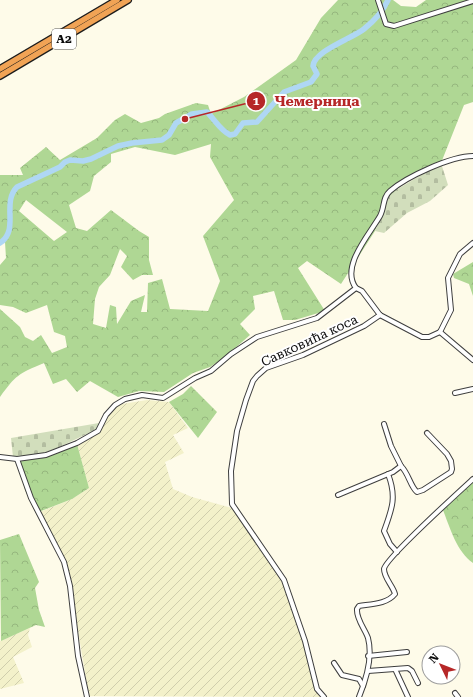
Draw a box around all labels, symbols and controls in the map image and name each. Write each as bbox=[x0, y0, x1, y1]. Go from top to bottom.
road number: A2 bbox=[52, 29, 76, 49]
callout: Чемерница bbox=[246, 88, 367, 114]
text: Чемерница bbox=[274, 93, 360, 109]
text: 1 bbox=[253, 94, 260, 108]
street label: Савковића коса bbox=[259, 312, 360, 369]
north arrow bbox=[421, 645, 461, 685]
text: N bbox=[426, 651, 442, 666]

